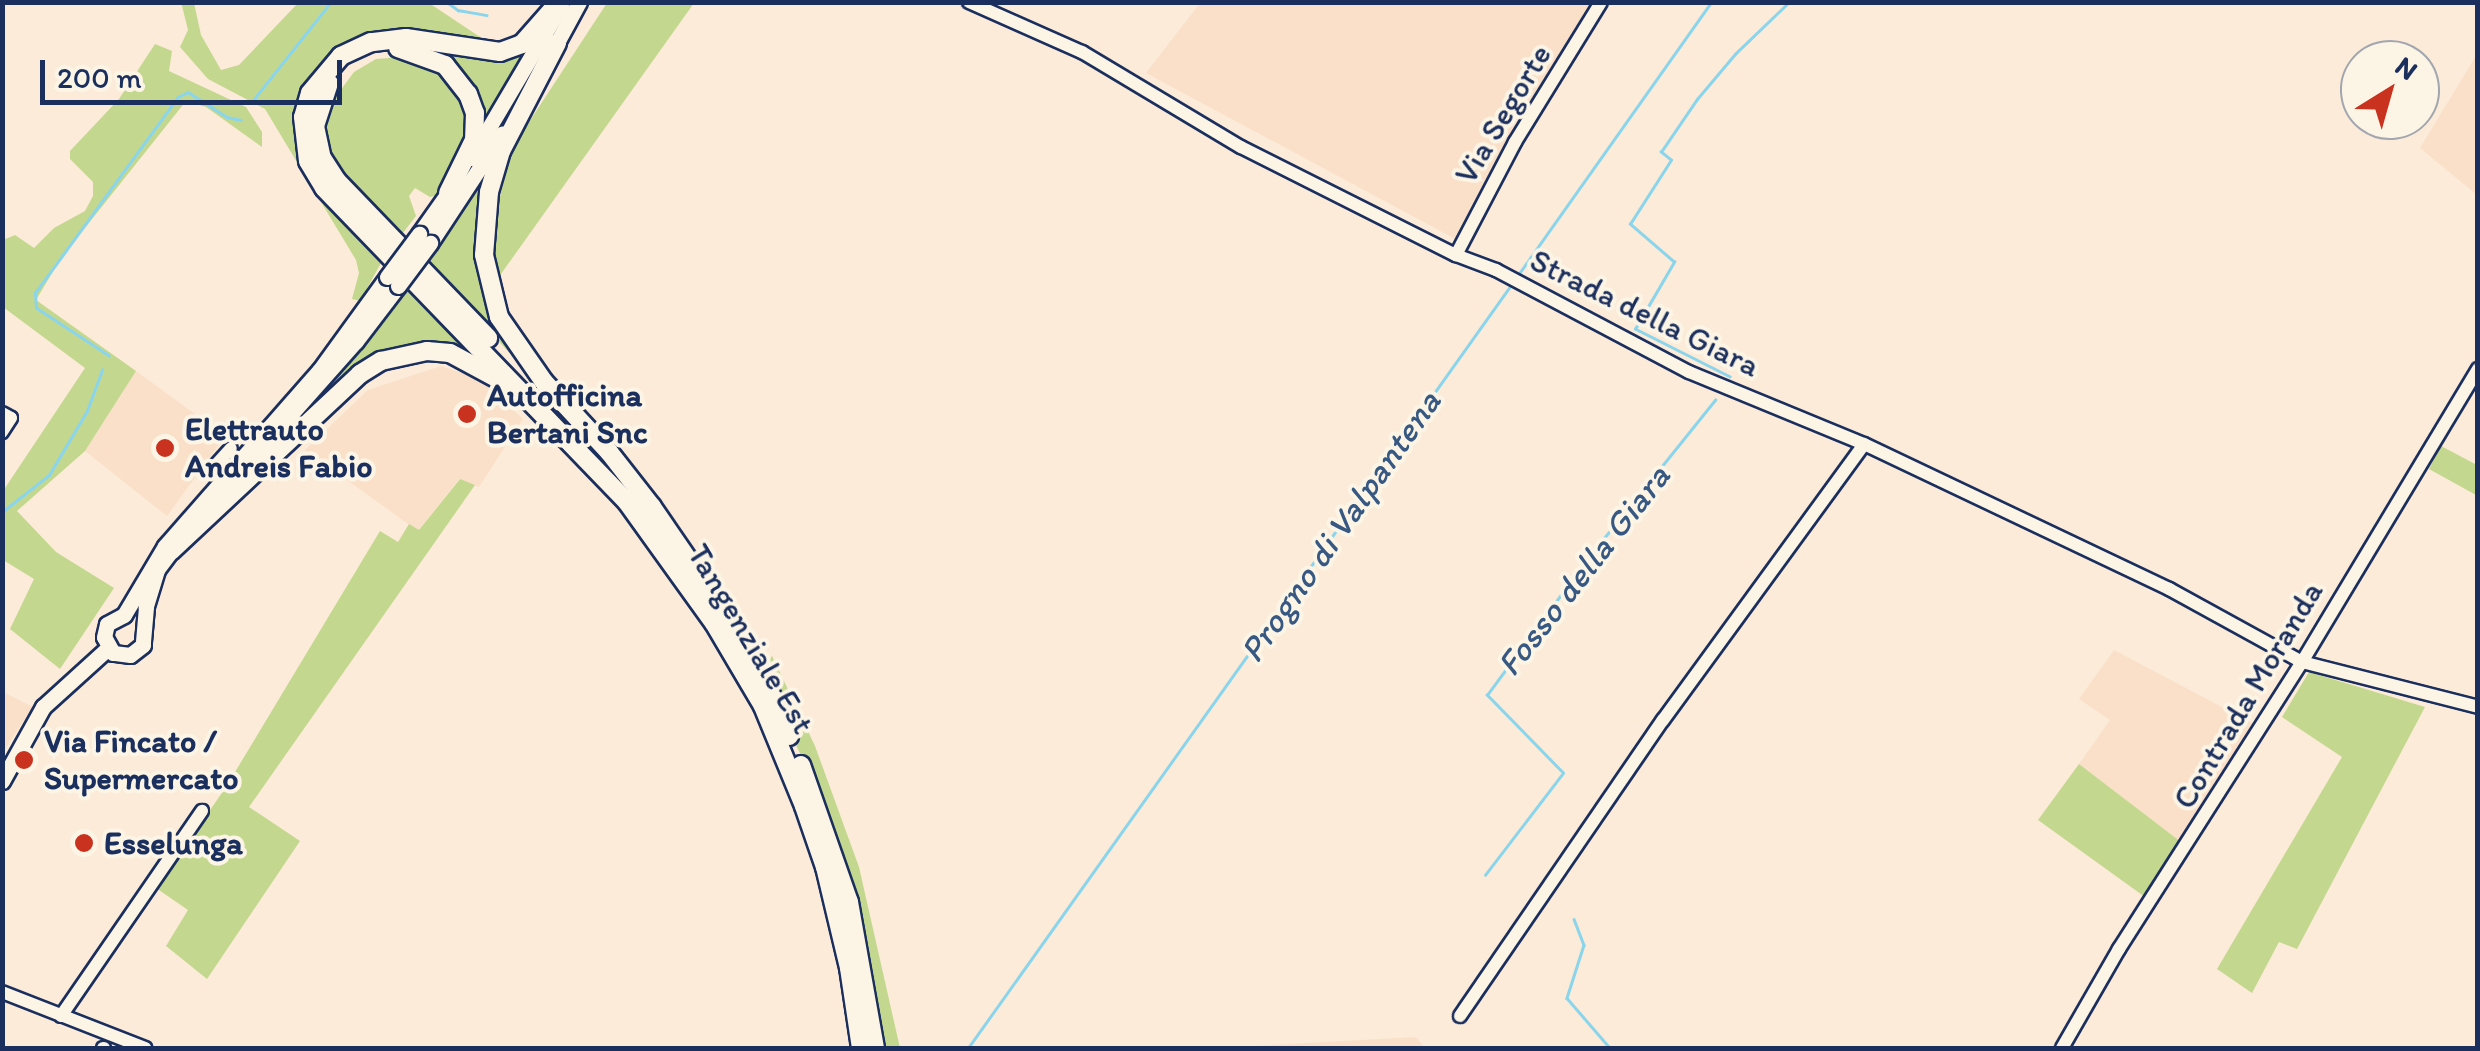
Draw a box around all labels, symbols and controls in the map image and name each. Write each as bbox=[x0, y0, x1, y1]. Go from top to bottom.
street label: Via Segorte bbox=[1447, 37, 1559, 191]
scale bar bbox=[45, 40, 348, 102]
north arrow bbox=[2340, 40, 2440, 140]
text: N bbox=[2389, 48, 2425, 87]
text: 200 m bbox=[57, 59, 142, 96]
street label: Strada della Giara bbox=[1525, 241, 1765, 385]
place label: Autofficina Bertani Snc bbox=[487, 377, 647, 452]
water label: Progno di Valpantena bbox=[1231, 383, 1449, 669]
marker: Autofficina Bertani Snc bbox=[456, 403, 478, 425]
place label: Elettrauto Andreis Fabio bbox=[185, 411, 371, 486]
marker: Elettrauto Andreis Fabio bbox=[154, 437, 176, 459]
water label: Fosso della Giara bbox=[1488, 457, 1678, 683]
street label: Tangenziale Est bbox=[679, 537, 823, 741]
street label: Contrada Moranda bbox=[2165, 575, 2331, 815]
place label: Via Fincato / Supermercato bbox=[44, 723, 238, 798]
marker: Via Fincato / Supermercato bbox=[13, 749, 35, 771]
place label: Esselunga bbox=[104, 824, 243, 862]
marker: Esselunga bbox=[73, 832, 95, 854]

